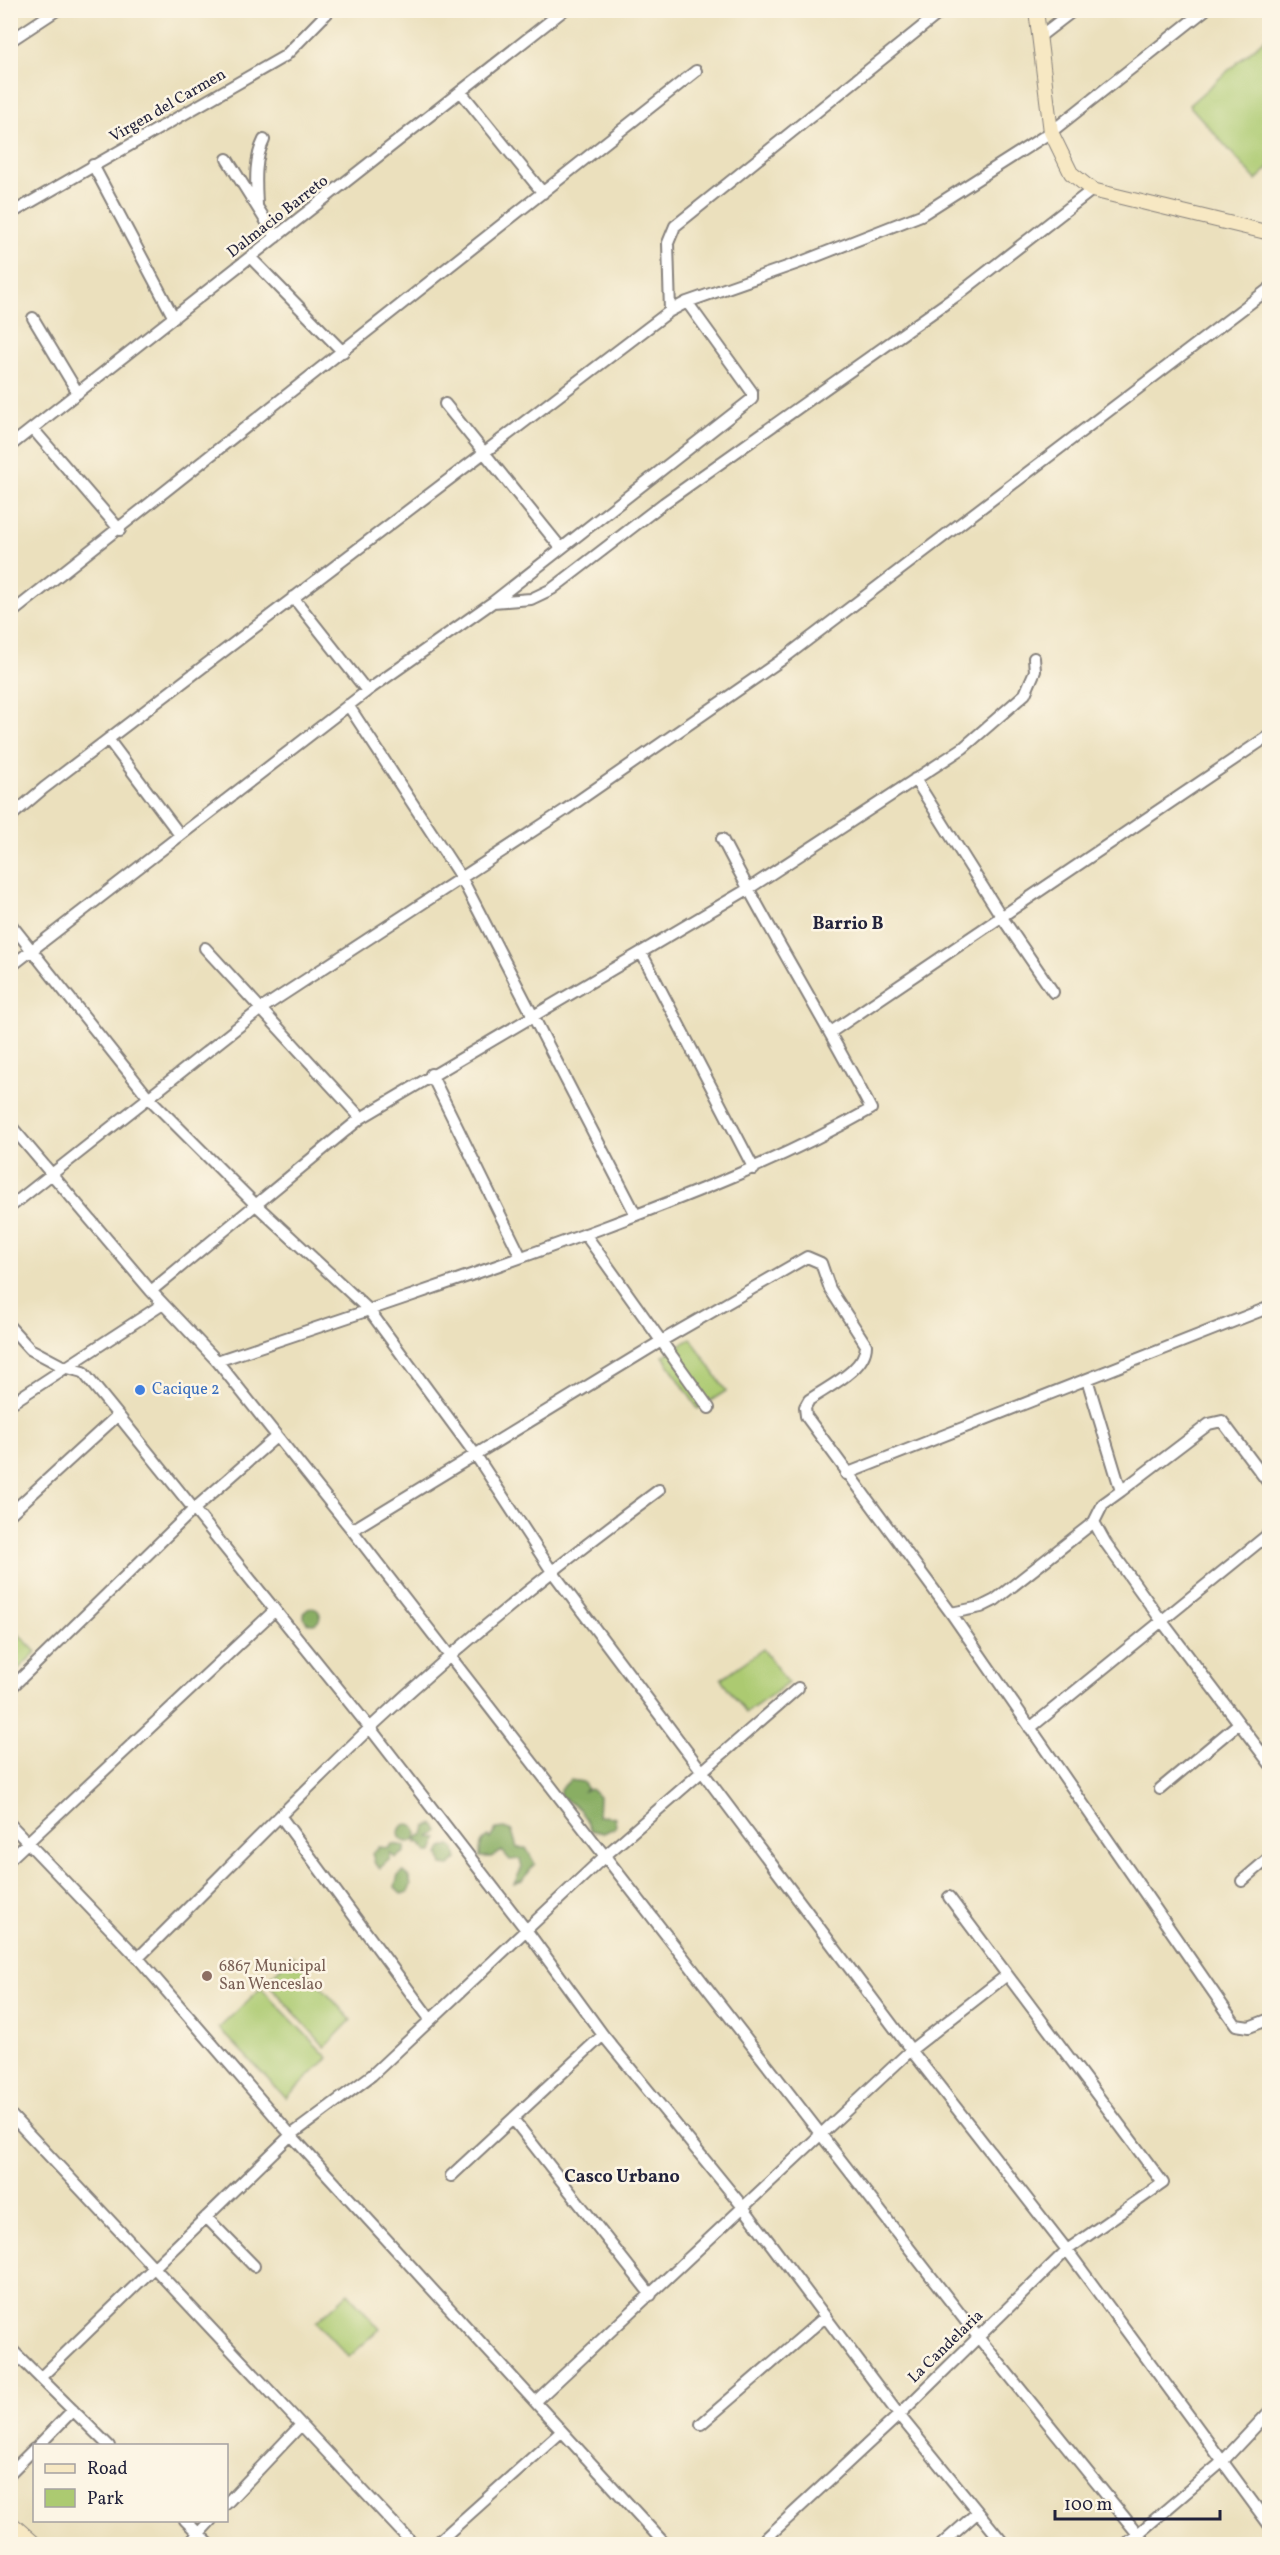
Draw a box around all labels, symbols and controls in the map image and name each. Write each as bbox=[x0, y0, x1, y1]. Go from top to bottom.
street label: Virgen del Carmen bbox=[106, 64, 230, 148]
street label: Dalmacio Barreto bbox=[223, 170, 333, 264]
district label: Barrio B bbox=[812, 912, 884, 937]
place label: Cacique 2 bbox=[152, 1379, 220, 1401]
marker: Cacique 2 bbox=[133, 1383, 147, 1397]
place label: 6867 Municipal San Wenceslao bbox=[219, 1956, 326, 1996]
marker: 6867 Municipal San Wenceslao bbox=[200, 1969, 214, 1983]
district label: Casco Urbano bbox=[564, 2165, 680, 2190]
street label: La Candelaria bbox=[903, 2305, 989, 2389]
legend bbox=[33, 2444, 228, 2522]
text: Road bbox=[87, 2457, 128, 2482]
scale bar bbox=[1055, 2483, 1220, 2521]
text: Park bbox=[87, 2487, 124, 2512]
text: 100 m bbox=[1064, 2493, 1113, 2518]

